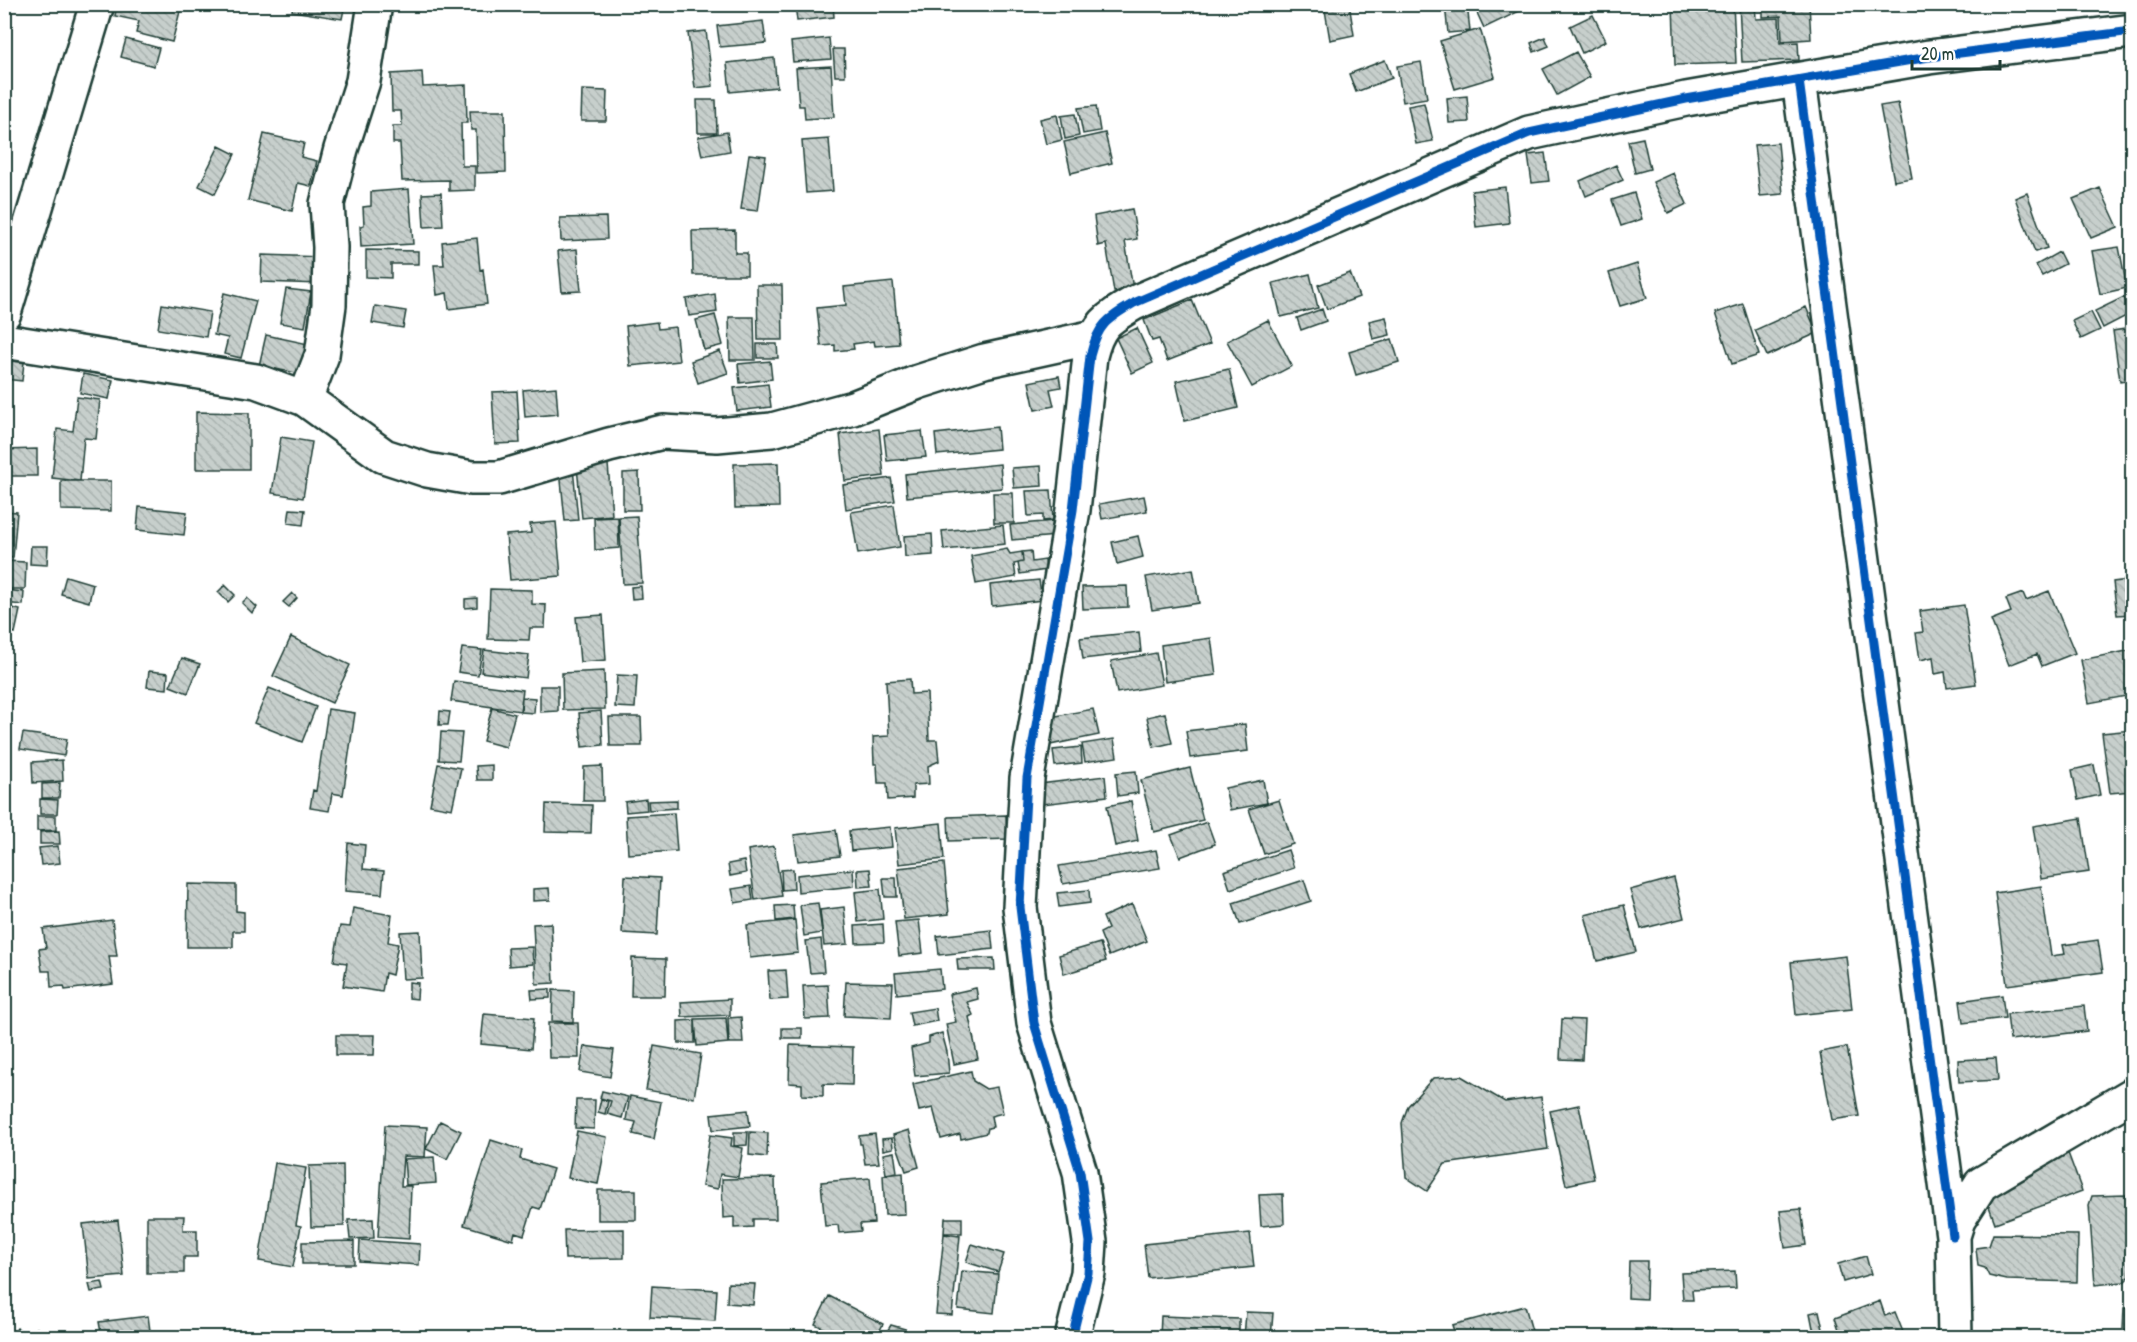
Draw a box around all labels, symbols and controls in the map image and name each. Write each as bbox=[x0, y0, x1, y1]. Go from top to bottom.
scale bar bbox=[1912, 33, 2000, 71]
text: 20 m bbox=[1921, 41, 1954, 66]

